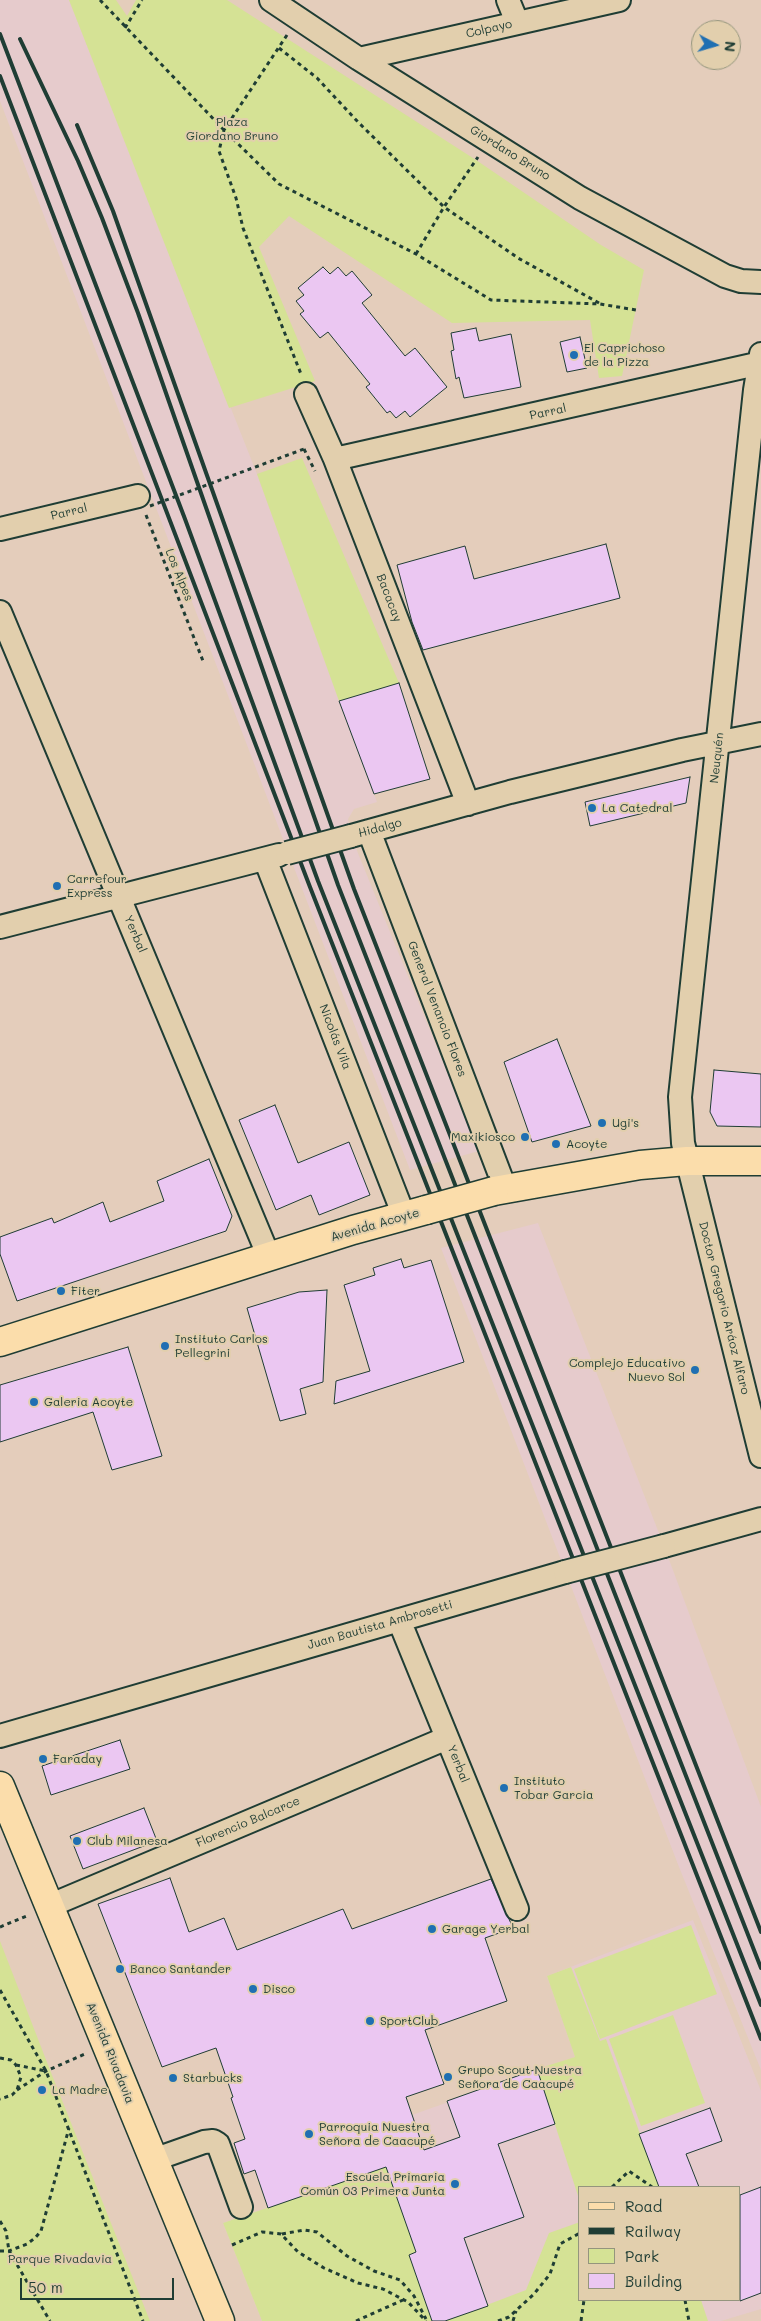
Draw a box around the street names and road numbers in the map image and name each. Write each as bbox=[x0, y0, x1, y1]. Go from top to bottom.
street label: Colpayo bbox=[465, 17, 513, 41]
street label: Giordano Bruno bbox=[467, 122, 553, 184]
street label: Parral bbox=[528, 401, 568, 423]
street label: Parral bbox=[49, 501, 89, 523]
street label: Los Alpes bbox=[162, 547, 196, 603]
street label: Bacacay bbox=[373, 572, 405, 624]
street label: Neuquén bbox=[707, 732, 727, 784]
street label: Hidalgo bbox=[357, 815, 403, 841]
street label: Yerbal bbox=[121, 913, 149, 955]
street label: General Venancio Flores bbox=[404, 939, 470, 1079]
street label: Nicolás Vila bbox=[316, 1002, 354, 1072]
street label: Avenida Acoyte bbox=[329, 1205, 421, 1245]
street label: Doctor Gregorio Aráoz Alfaro bbox=[696, 1220, 752, 1396]
street label: Juan Bautista Ambrosetti bbox=[306, 1597, 454, 1653]
street label: Yerbal bbox=[444, 1743, 472, 1785]
street label: Florencio Balcarce bbox=[194, 1794, 302, 1850]
street label: Avenida Rivadavia bbox=[83, 2000, 137, 2106]

